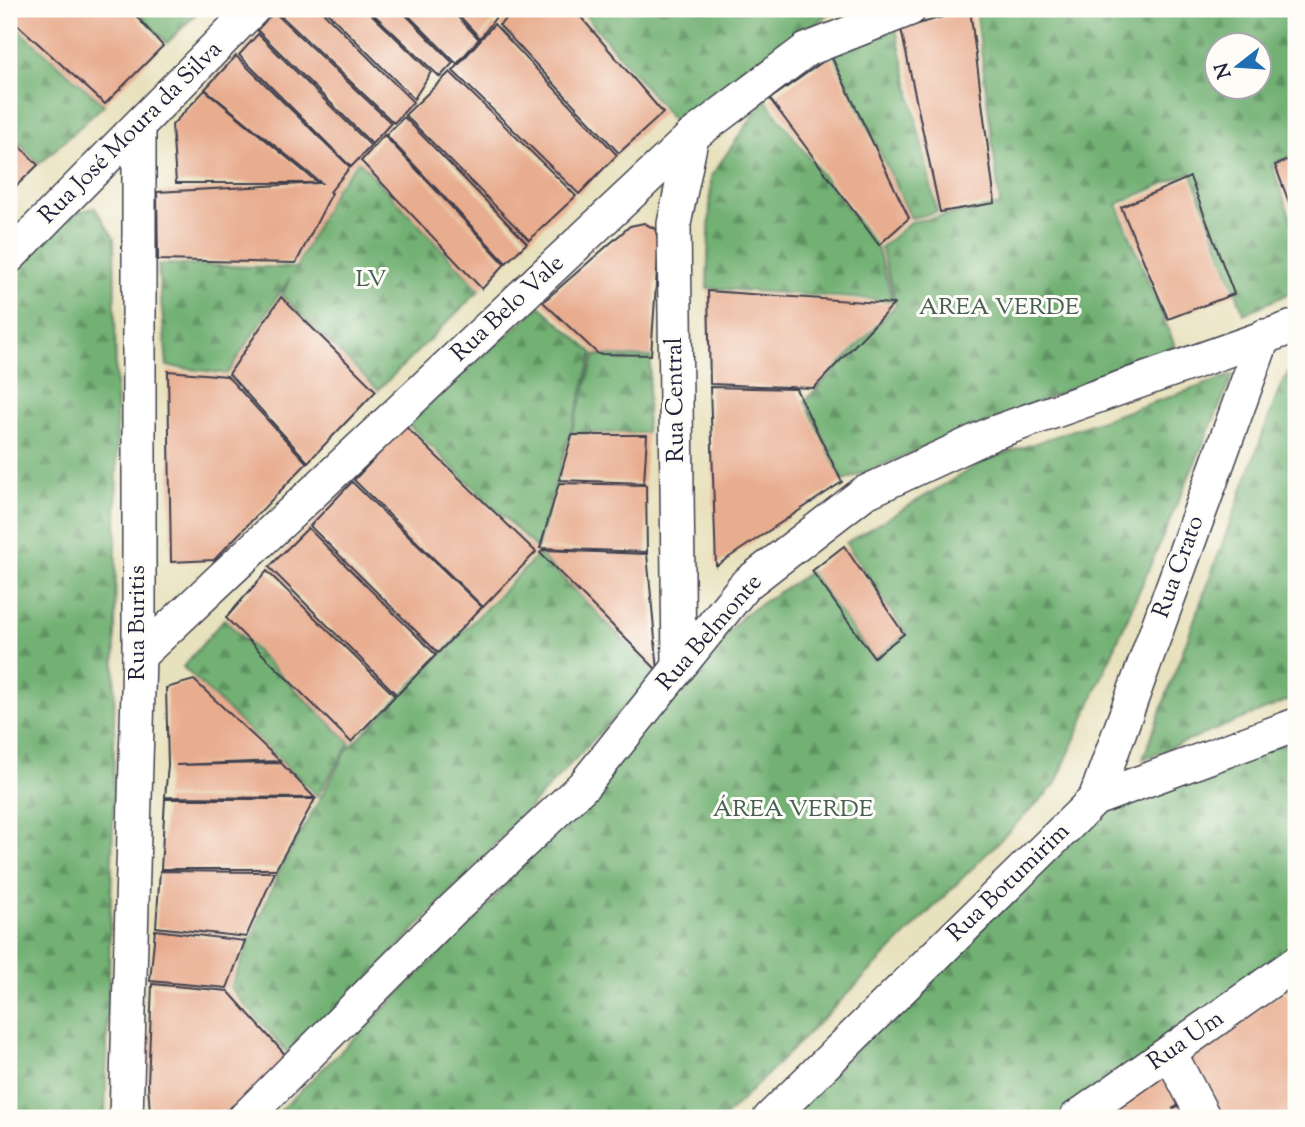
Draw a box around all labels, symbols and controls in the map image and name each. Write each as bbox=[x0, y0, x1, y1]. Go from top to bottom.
north arrow bbox=[1204, 32, 1274, 102]
street label: Rua José Moura da Silva bbox=[32, 34, 230, 232]
text: N bbox=[1209, 59, 1239, 81]
street label: Rua Belo Vale bbox=[444, 247, 572, 371]
park label: LV bbox=[356, 263, 386, 297]
park label: AREA VERDE bbox=[919, 291, 1080, 325]
street label: Rua Central bbox=[658, 337, 694, 463]
street label: Rua Crato bbox=[1145, 511, 1213, 623]
street label: Rua Buritis bbox=[121, 565, 155, 681]
street label: Rua Belmonte bbox=[649, 567, 771, 699]
park label: ÁREA VERDE bbox=[713, 793, 874, 827]
street label: Rua Botumirim bbox=[940, 815, 1078, 950]
street label: Rua Um bbox=[1141, 1002, 1231, 1080]

